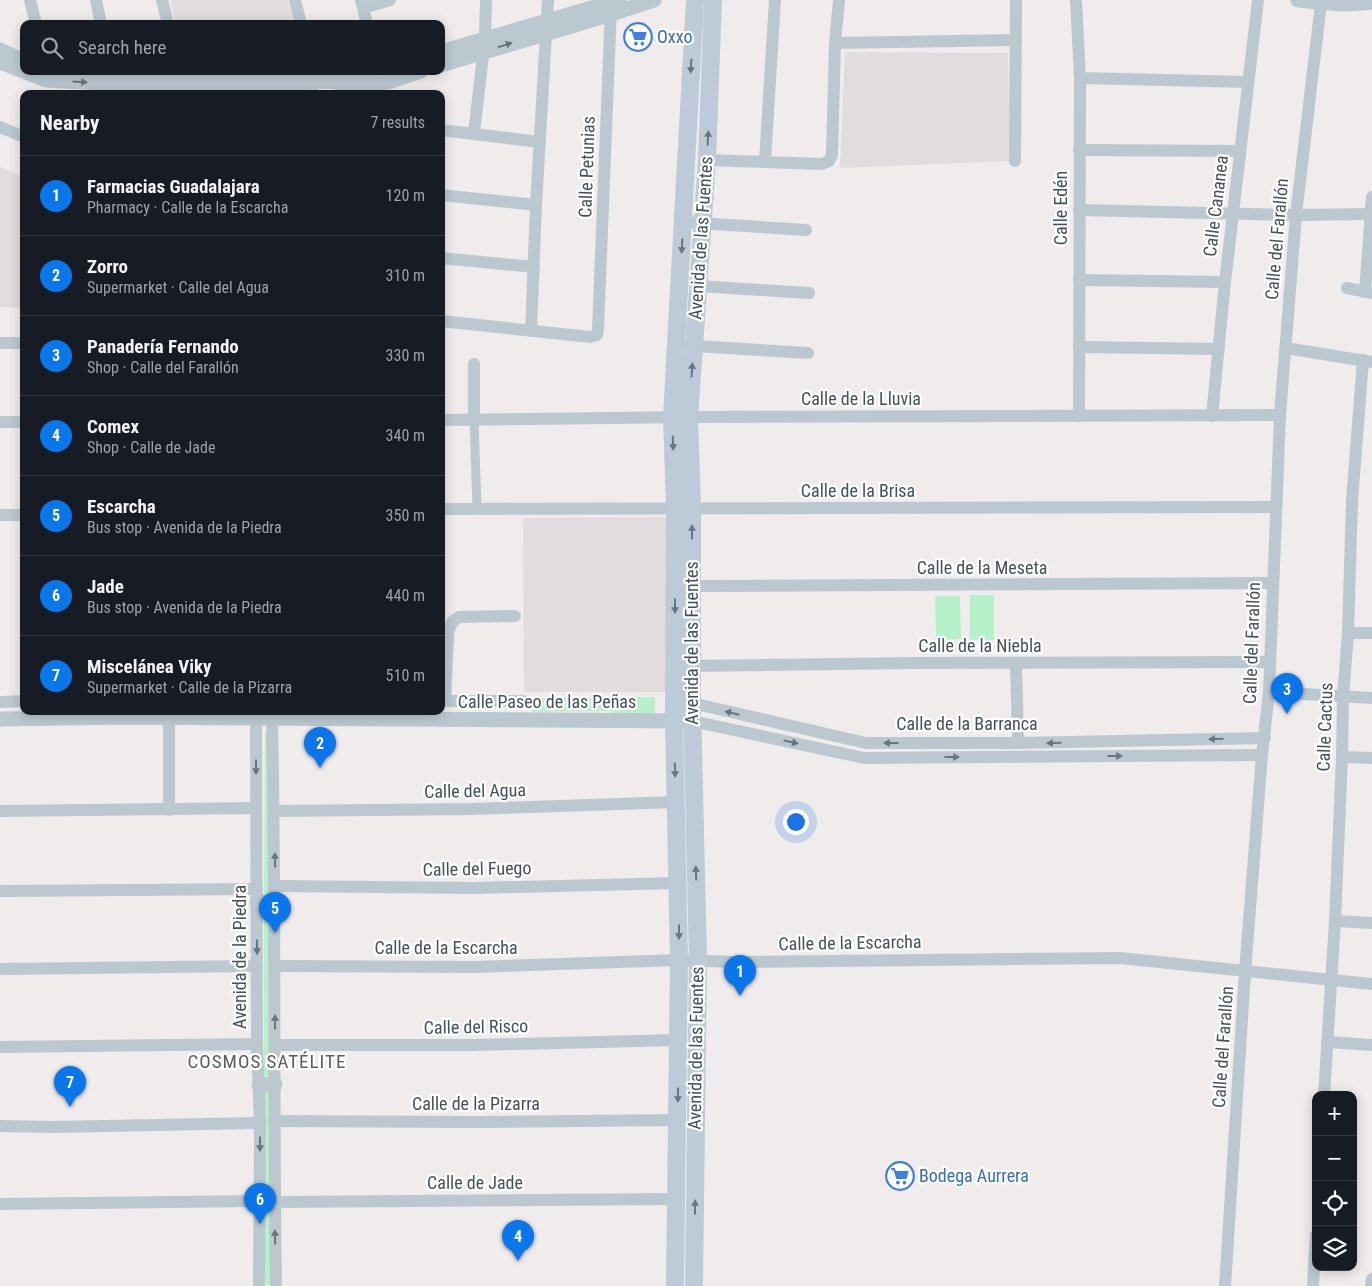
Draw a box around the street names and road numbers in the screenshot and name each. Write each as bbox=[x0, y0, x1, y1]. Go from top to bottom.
street label: Calle Petunias bbox=[574, 116, 599, 218]
street label: Calle Cananea bbox=[1199, 154, 1232, 258]
street label: Avenida de las Fuentes bbox=[684, 156, 717, 320]
street label: Calle Edén bbox=[1050, 171, 1071, 245]
street label: Calle del Farallón bbox=[1261, 177, 1292, 301]
street label: Calle de la Lluvia bbox=[801, 388, 921, 409]
street label: Calle de la Brisa bbox=[801, 480, 915, 501]
street label: Calle de la Meseta bbox=[917, 557, 1047, 578]
street label: Avenida de las Fuentes bbox=[681, 561, 702, 725]
street label: Calle del Farallón bbox=[1239, 582, 1264, 704]
street label: Calle de la Niebla bbox=[918, 635, 1042, 656]
street label: Calle Cactus bbox=[1312, 682, 1337, 772]
street label: Calle Paseo de las Peñas bbox=[458, 691, 636, 712]
street label: Calle de la Barranca bbox=[896, 713, 1038, 734]
street label: Calle del Agua bbox=[424, 779, 526, 802]
street label: Calle del Fuego bbox=[422, 857, 532, 880]
street label: Avenida de la Piedra bbox=[229, 885, 250, 1029]
street label: Calle de la Escarcha bbox=[778, 931, 922, 954]
street label: Calle de la Escarcha bbox=[374, 937, 518, 958]
street label: Avenida de las Fuentes bbox=[684, 966, 707, 1130]
street label: Calle del Farallón bbox=[1208, 985, 1237, 1109]
street label: Calle del Risco bbox=[424, 1015, 528, 1038]
street label: Calle de la Pizarra bbox=[412, 1093, 540, 1114]
street label: Calle de Jade bbox=[427, 1172, 523, 1193]

